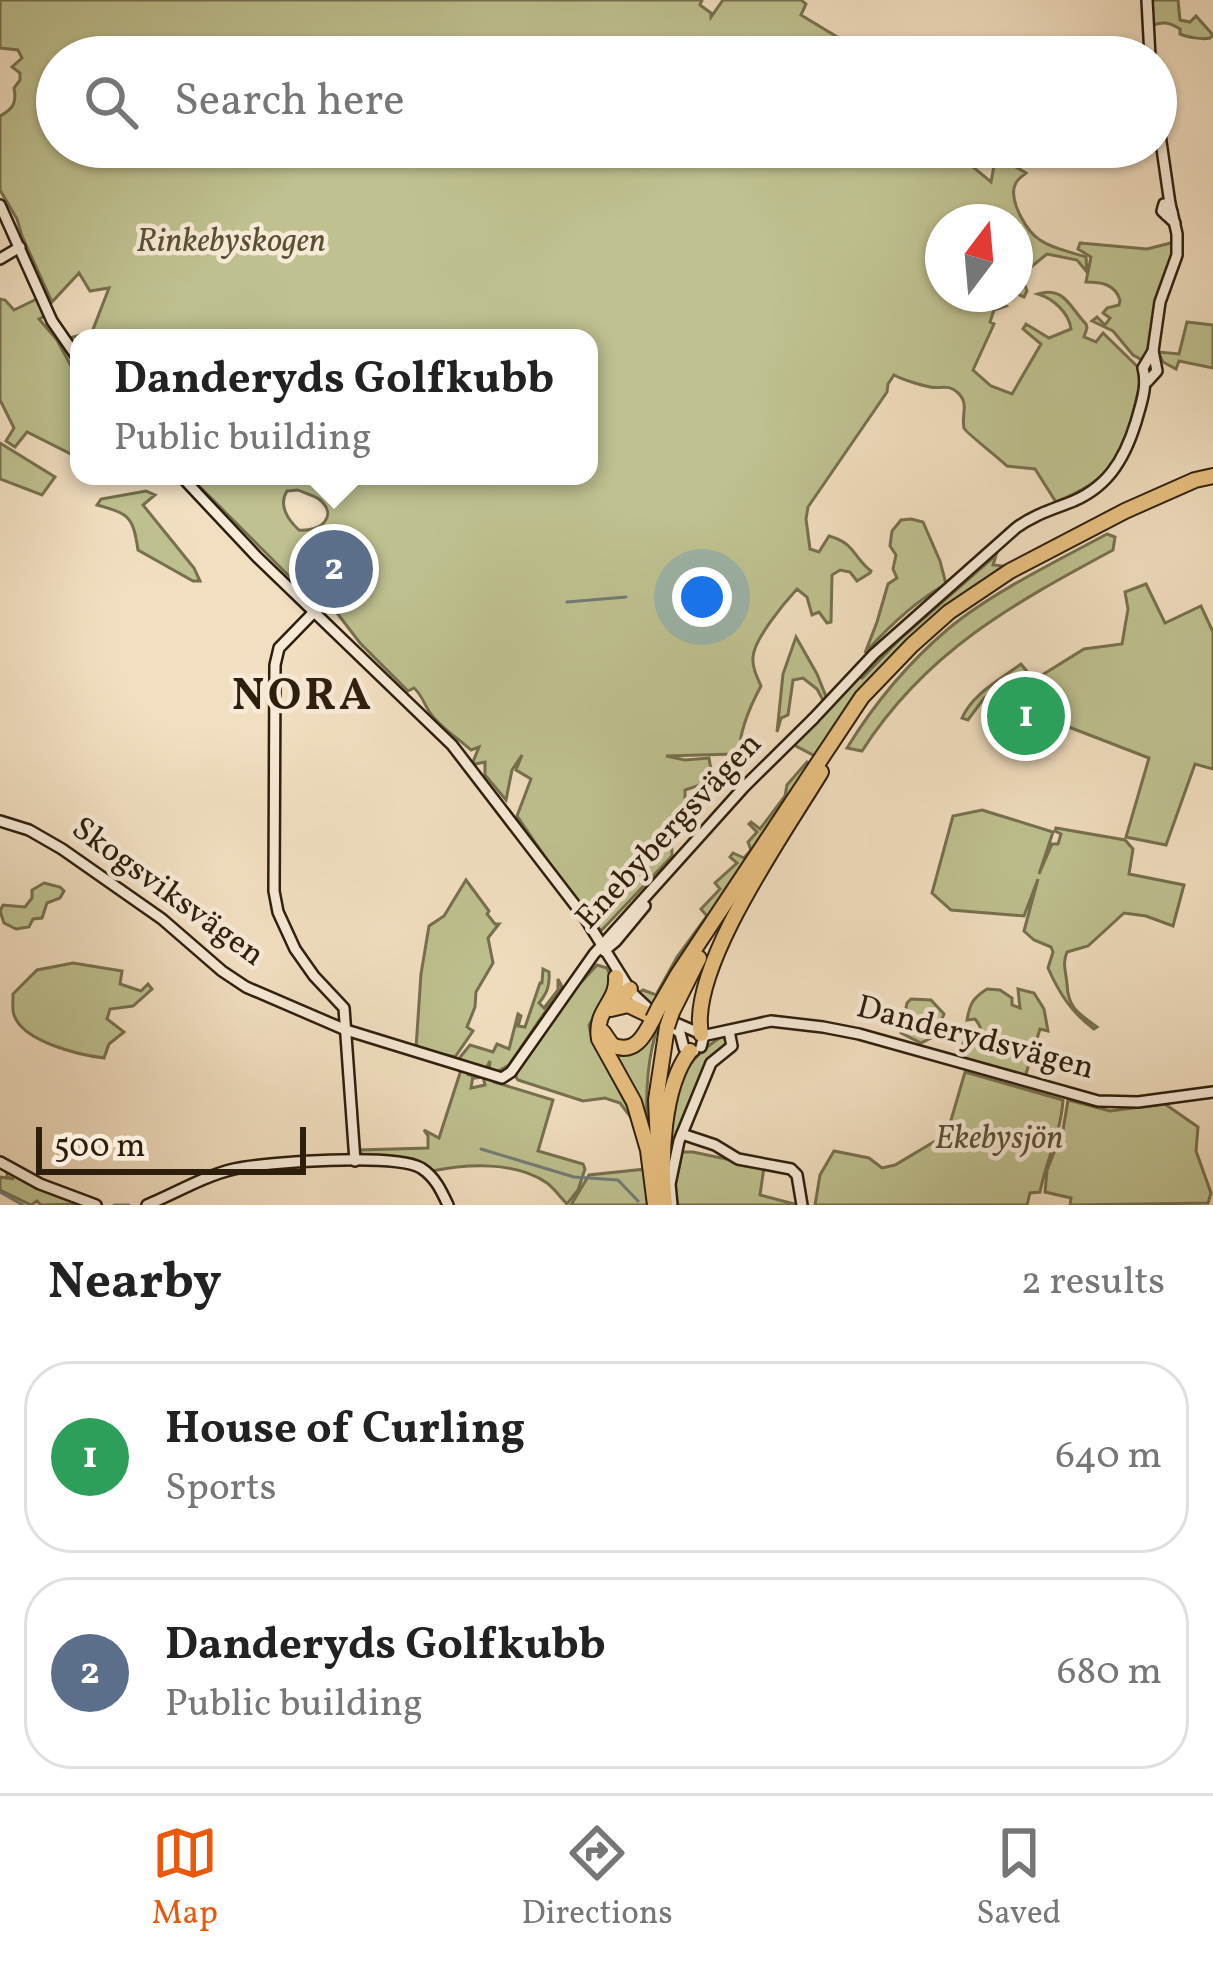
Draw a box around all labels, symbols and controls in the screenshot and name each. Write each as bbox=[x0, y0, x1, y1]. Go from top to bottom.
search box bbox=[36, 36, 1177, 168]
icon: search bbox=[78, 69, 144, 135]
text: Search here bbox=[174, 71, 405, 134]
north arrow bbox=[925, 204, 1033, 312]
park label: Rinkebyskogen bbox=[136, 220, 326, 266]
popup bbox=[70, 329, 598, 485]
text: Danderyds Golfkubb bbox=[114, 349, 554, 412]
text: Public building bbox=[114, 412, 372, 466]
pin: 2 bbox=[295, 524, 373, 614]
your location bbox=[672, 567, 732, 627]
district label: NORA bbox=[232, 666, 374, 729]
pin: 1 bbox=[987, 671, 1065, 761]
street label: Enebybergsvägen bbox=[566, 723, 774, 941]
street label: Skogsviksvägen bbox=[61, 807, 273, 979]
street label: Danderydsvägen bbox=[851, 985, 1099, 1093]
park label: Ekebysjön bbox=[935, 1117, 1063, 1163]
scale bar bbox=[36, 1121, 306, 1174]
text: 500 m bbox=[54, 1125, 145, 1171]
text: Nearby bbox=[48, 1248, 222, 1319]
text: 2 results bbox=[1021, 1256, 1165, 1310]
text: House of Curling bbox=[165, 1399, 525, 1462]
text: 1 bbox=[82, 1430, 98, 1484]
text: 640 m bbox=[1055, 1430, 1162, 1484]
text: Sports bbox=[165, 1462, 276, 1516]
text: Danderyds Golfkubb bbox=[165, 1615, 606, 1678]
text: 2 bbox=[80, 1646, 100, 1700]
text: 680 m bbox=[1057, 1646, 1162, 1700]
text: Public building bbox=[165, 1678, 423, 1732]
tab: Map bbox=[152, 1820, 218, 1938]
tab: Directions bbox=[521, 1820, 673, 1938]
tab: Saved bbox=[976, 1820, 1061, 1938]

